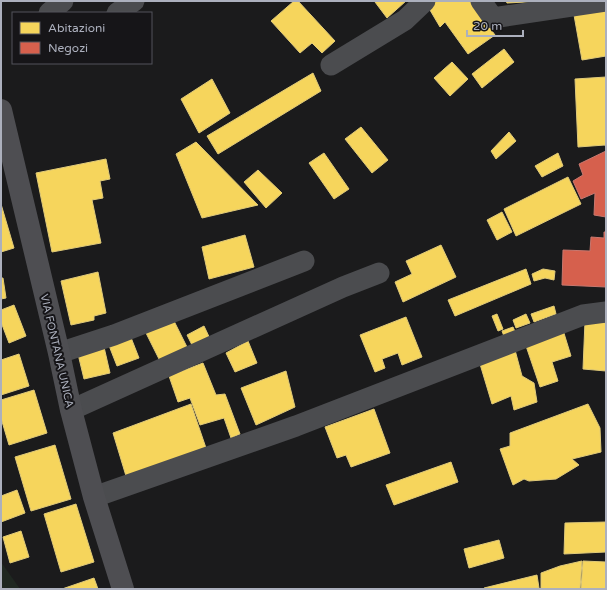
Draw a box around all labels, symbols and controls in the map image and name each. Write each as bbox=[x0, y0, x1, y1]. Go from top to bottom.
legend bbox=[12, 12, 152, 64]
scale bar bbox=[467, 12, 523, 38]
text: 20 m bbox=[473, 19, 502, 33]
text: Abitazioni bbox=[48, 21, 105, 35]
text: Negozi bbox=[48, 41, 88, 55]
street label: VIA FONTANA UNICA bbox=[38, 293, 76, 409]

